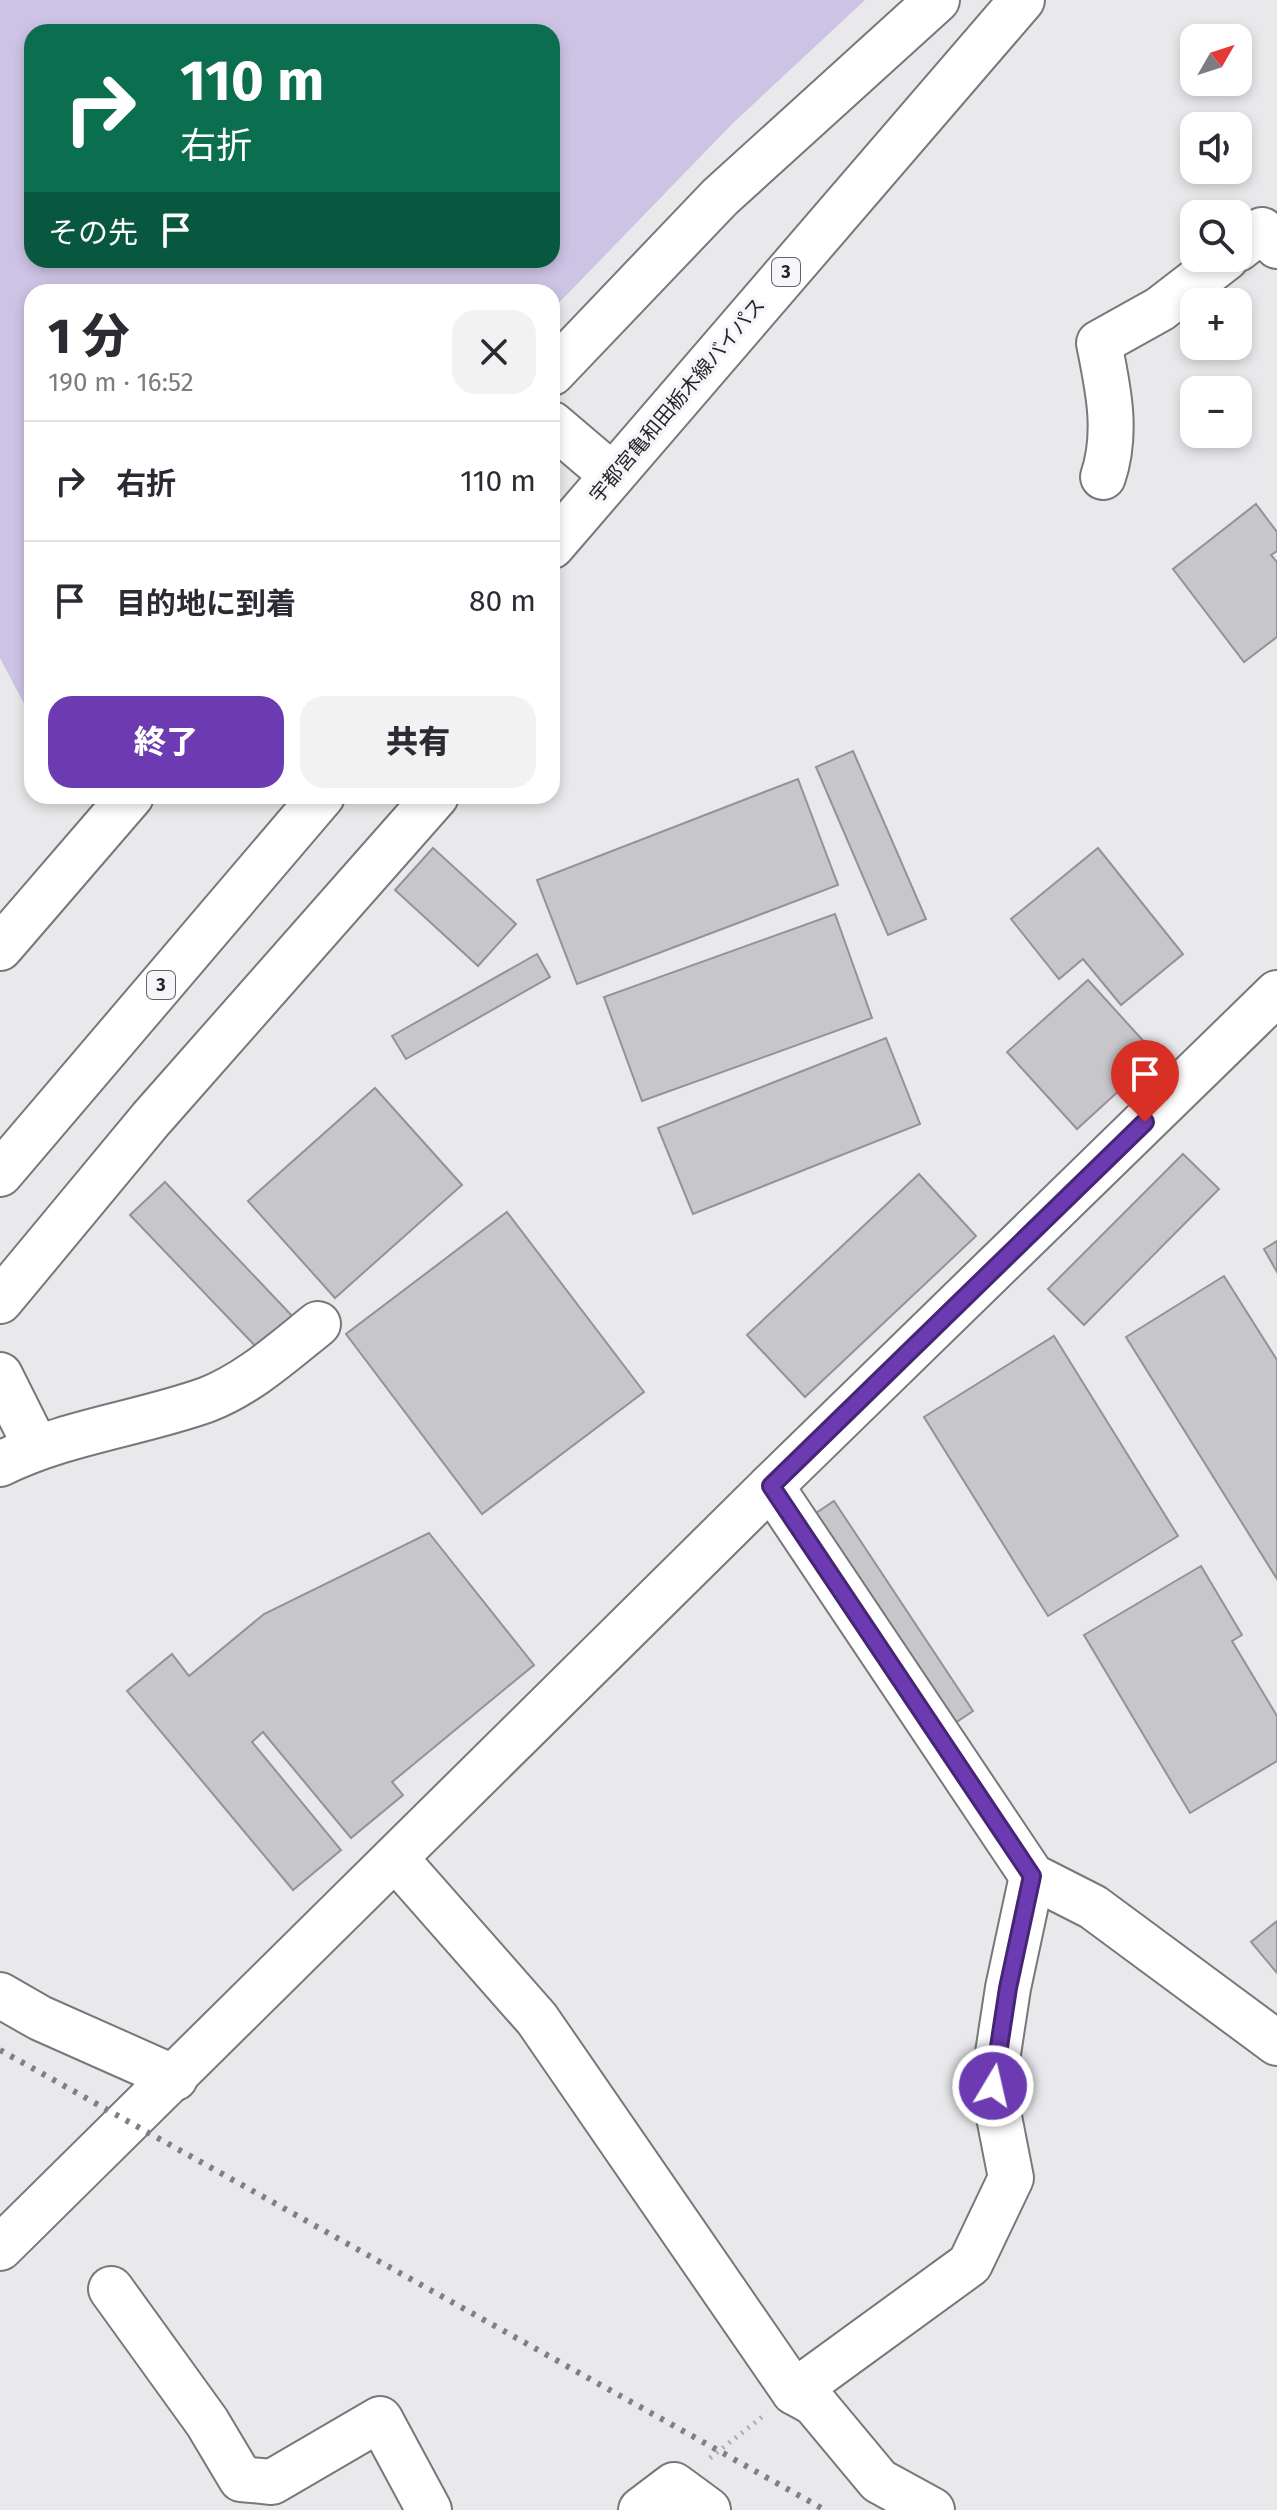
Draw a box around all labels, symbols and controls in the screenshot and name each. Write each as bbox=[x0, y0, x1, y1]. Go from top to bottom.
north arrow bbox=[1180, 24, 1252, 96]
map controls bbox=[1180, 24, 1252, 448]
text: 110 m bbox=[180, 48, 324, 115]
icon: right bbox=[48, 56, 152, 160]
button: sound bbox=[1180, 112, 1252, 184]
text: 右折 bbox=[180, 124, 252, 168]
button: search bbox=[1180, 200, 1252, 272]
icon: arrive bbox=[154, 208, 198, 252]
text: その先 bbox=[48, 215, 138, 251]
road number: 3 bbox=[772, 258, 800, 286]
button: + bbox=[1180, 288, 1252, 360]
street label: 宇都宮亀和田栃木線バイパス bbox=[584, 293, 770, 507]
text: 1 分 bbox=[48, 308, 130, 366]
button: close bbox=[452, 310, 536, 394]
text: 190 m · 16:52 bbox=[48, 367, 194, 398]
button: − bbox=[1180, 376, 1252, 448]
icon: right bbox=[48, 459, 92, 503]
text: 110 m bbox=[460, 463, 536, 499]
text: 右折 bbox=[116, 466, 176, 502]
icon: arrive bbox=[48, 579, 92, 623]
text: 80 m bbox=[469, 583, 536, 619]
text: 目的地に到着 bbox=[116, 586, 296, 622]
button: 終了 bbox=[48, 696, 284, 788]
button: 共有 bbox=[300, 696, 536, 788]
road number: 3 bbox=[147, 971, 175, 999]
pin bbox=[1111, 1040, 1179, 1122]
icon: arrive bbox=[1123, 1052, 1167, 1096]
position arrow bbox=[951, 2044, 1035, 2128]

